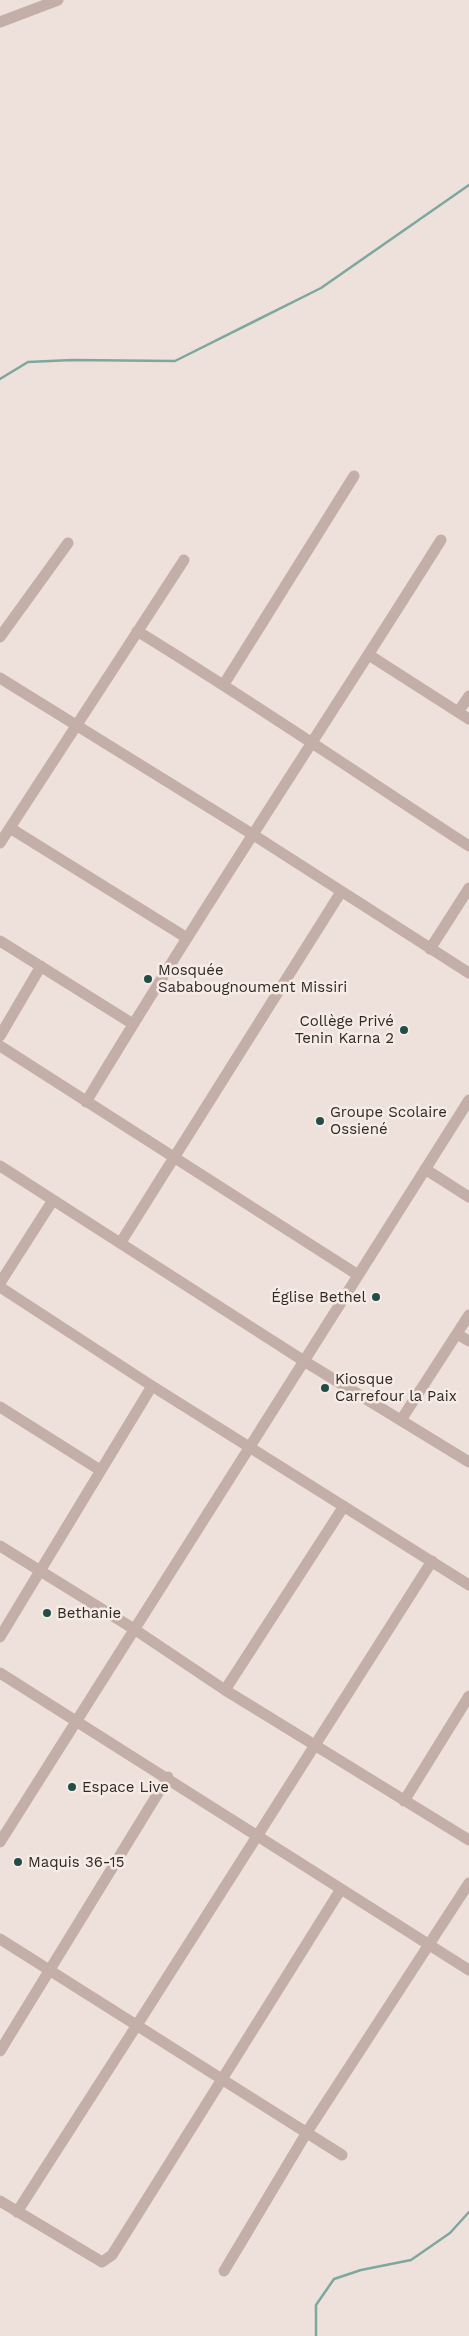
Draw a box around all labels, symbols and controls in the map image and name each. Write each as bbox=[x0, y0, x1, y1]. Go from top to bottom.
place label: Mosquée Sababougnoument Missiri bbox=[158, 961, 347, 996]
marker: Mosquée Sababougnoument Missiri bbox=[142, 973, 154, 985]
place label: Collège Privé Tenin Karna 2 bbox=[295, 1012, 394, 1047]
marker: Collège Privé Tenin Karna 2 bbox=[398, 1024, 410, 1036]
place label: Groupe Scolaire Ossiené bbox=[330, 1103, 447, 1138]
marker: Groupe Scolaire Ossiené bbox=[314, 1115, 326, 1127]
place label: Église Bethel bbox=[271, 1288, 366, 1306]
marker: Église Bethel bbox=[370, 1291, 382, 1303]
place label: Kiosque Carrefour la Paix bbox=[335, 1370, 457, 1405]
marker: Kiosque Carrefour la Paix bbox=[319, 1382, 331, 1394]
place label: Bethanie bbox=[57, 1604, 121, 1622]
marker: Bethanie bbox=[41, 1607, 53, 1619]
place label: Espace Live bbox=[82, 1778, 169, 1796]
marker: Espace Live bbox=[66, 1781, 78, 1793]
place label: Maquis 36-15 bbox=[28, 1853, 124, 1871]
marker: Maquis 36-15 bbox=[12, 1856, 24, 1868]

